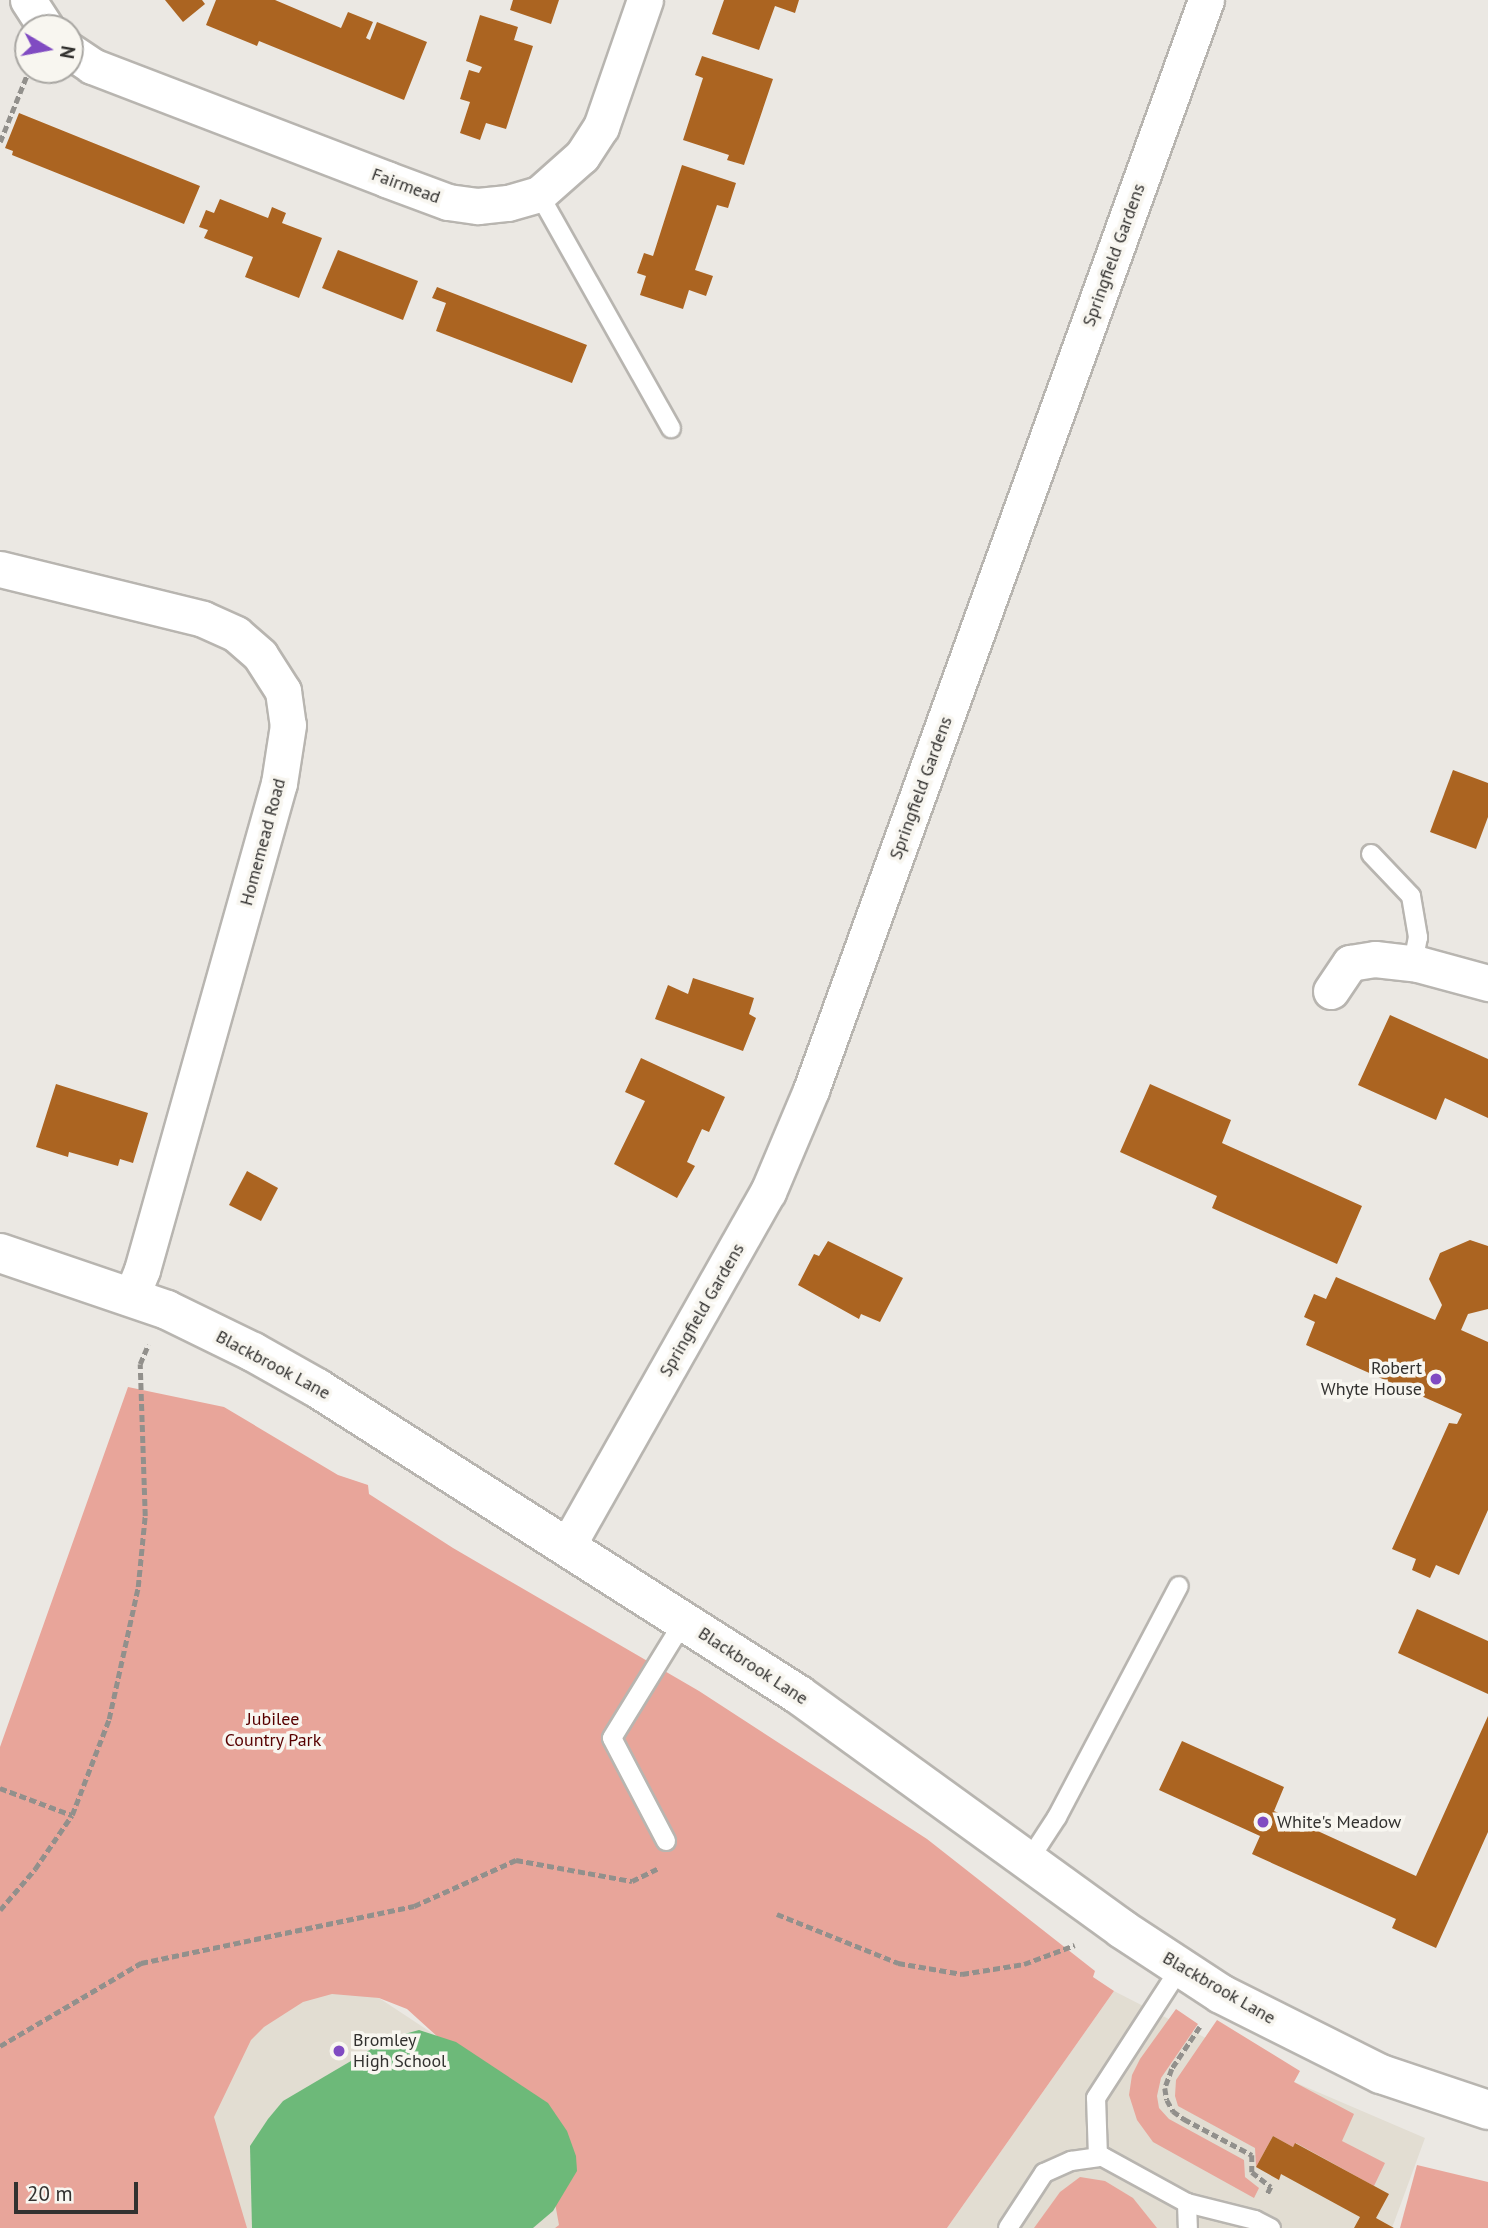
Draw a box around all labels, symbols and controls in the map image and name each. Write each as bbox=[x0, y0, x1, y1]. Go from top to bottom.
north arrow bbox=[14, 14, 84, 84]
text: N bbox=[55, 44, 81, 61]
street label: Fairmead bbox=[369, 164, 443, 208]
street label: Springfield Gardens bbox=[1078, 181, 1150, 329]
street label: Springfield Gardens bbox=[885, 714, 957, 862]
street label: Homemead Road bbox=[236, 776, 290, 908]
street label: Springfield Gardens bbox=[655, 1239, 749, 1381]
street label: Blackbrook Lane bbox=[212, 1326, 334, 1404]
place label: Robert Whyte House bbox=[1321, 1358, 1422, 1400]
marker: Robert Whyte House bbox=[1428, 1371, 1444, 1387]
street label: Blackbrook Lane bbox=[694, 1622, 812, 1710]
park label: Jubilee Country Park bbox=[224, 1709, 322, 1752]
place label: White's Meadow bbox=[1277, 1811, 1401, 1833]
marker: White's Meadow bbox=[1255, 1814, 1271, 1830]
street label: Blackbrook Lane bbox=[1159, 1947, 1279, 2029]
place label: Bromley High School bbox=[353, 2030, 446, 2072]
marker: Bromley High School bbox=[331, 2043, 347, 2059]
scale bar bbox=[18, 2168, 142, 2212]
text: 20 m bbox=[27, 2180, 73, 2207]

